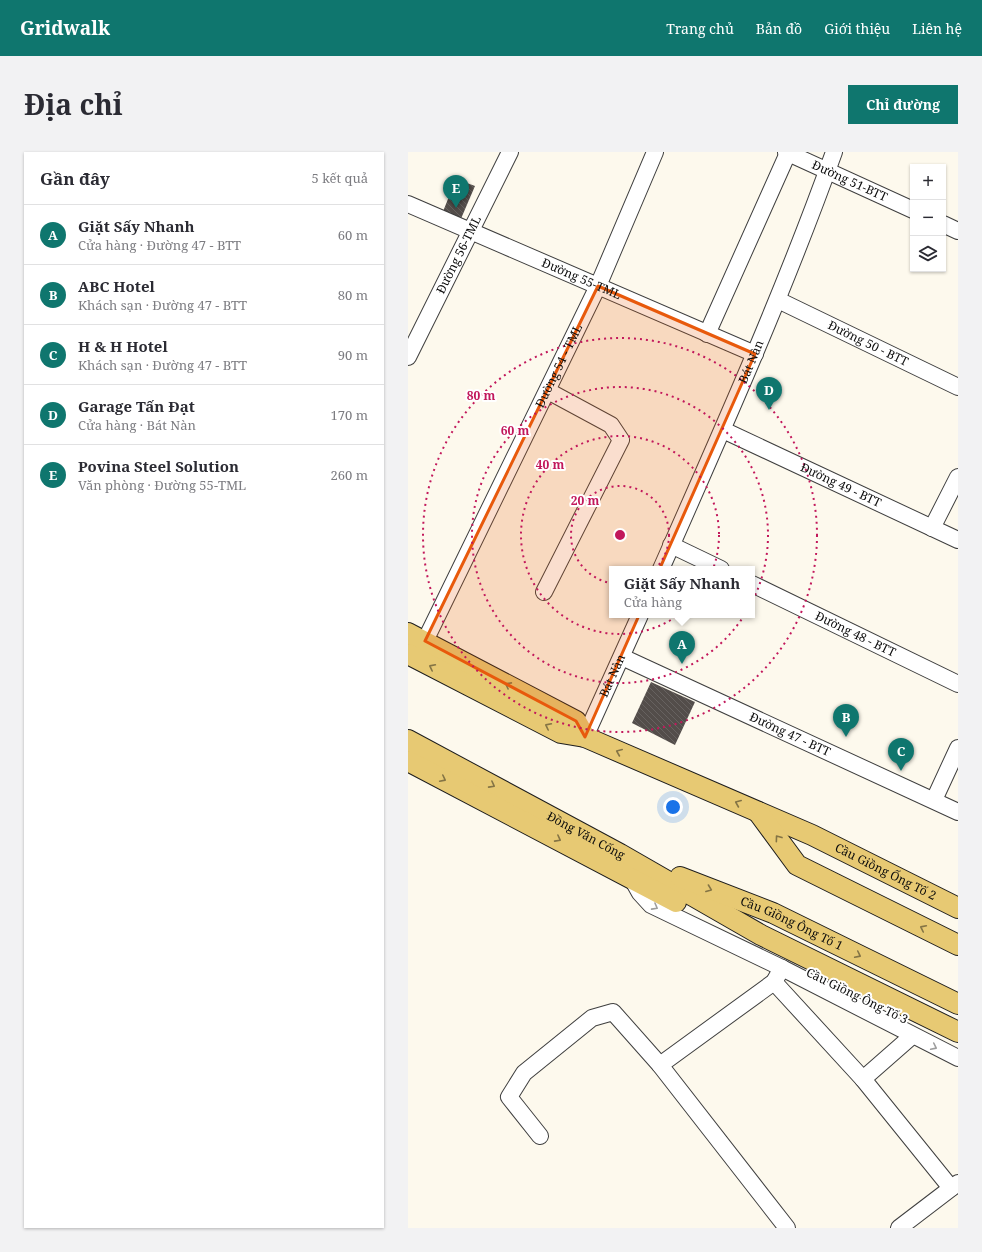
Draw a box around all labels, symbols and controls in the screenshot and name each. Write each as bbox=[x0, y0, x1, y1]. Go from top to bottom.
text: Gridwalk bbox=[20, 15, 110, 41]
text: Trang chủ bbox=[666, 19, 734, 38]
text: Bản đồ bbox=[756, 19, 802, 38]
text: Giới thiệu bbox=[824, 19, 890, 38]
text: Liên hệ bbox=[912, 19, 962, 38]
text: Địa chỉ bbox=[24, 85, 123, 123]
button: Chỉ đường bbox=[848, 85, 958, 124]
street label: Đường 51-BTT bbox=[809, 156, 891, 205]
map controls bbox=[910, 164, 946, 272]
button: + bbox=[910, 164, 946, 200]
text: Gần đây bbox=[40, 167, 110, 190]
text: 5 kết quả bbox=[312, 169, 368, 187]
pin: E bbox=[443, 175, 469, 208]
button: − bbox=[910, 200, 946, 236]
street label: Đường 56-TML bbox=[432, 213, 485, 297]
text: Giặt Sấy Nhanh bbox=[78, 216, 195, 236]
text: A bbox=[48, 226, 58, 244]
text: 60 m bbox=[338, 226, 368, 244]
text: Cửa hàng · Đường 47 - BTT bbox=[78, 236, 241, 254]
button: layers bbox=[910, 236, 946, 272]
street label: Đường 55-TML bbox=[539, 254, 624, 303]
text: ABC Hotel bbox=[78, 276, 155, 296]
text: B bbox=[49, 286, 57, 304]
text: 80 m bbox=[338, 286, 368, 304]
text: Khách sạn · Đường 47 - BTT bbox=[78, 296, 247, 314]
street label: Đường 50 - BTT bbox=[825, 316, 912, 370]
street label: Đường 54 - TML bbox=[531, 321, 586, 410]
text: H & H Hotel bbox=[78, 336, 168, 356]
street label: Bát Nàn bbox=[734, 337, 768, 386]
text: C bbox=[49, 346, 57, 364]
text: 90 m bbox=[338, 346, 368, 364]
text: Khách sạn · Đường 47 - BTT bbox=[78, 356, 247, 374]
pin: D bbox=[756, 377, 782, 410]
text: 80 m bbox=[467, 387, 495, 404]
text: Garage Tấn Đạt bbox=[78, 396, 195, 416]
text: D bbox=[48, 406, 58, 424]
text: 170 m bbox=[331, 406, 368, 424]
text: Cửa hàng · Bát Nàn bbox=[78, 416, 196, 434]
text: 60 m bbox=[501, 422, 529, 439]
text: Povina Steel Solution bbox=[78, 456, 239, 476]
text: 40 m bbox=[536, 456, 564, 473]
street label: Đường 49 - BTT bbox=[798, 458, 885, 511]
text: E bbox=[49, 466, 57, 484]
text: 260 m bbox=[331, 466, 368, 484]
text: Văn phòng · Đường 55-TML bbox=[78, 476, 246, 494]
text: 20 m bbox=[571, 492, 599, 509]
centre of rings bbox=[613, 528, 627, 542]
popup bbox=[609, 566, 755, 618]
text: Giặt Sấy Nhanh bbox=[624, 573, 740, 593]
text: Cửa hàng bbox=[624, 593, 682, 611]
street label: Đường 48 - BTT bbox=[813, 607, 899, 661]
pin: A bbox=[669, 631, 695, 664]
street label: Bát Nàn bbox=[595, 651, 629, 700]
one-way arrow bbox=[429, 664, 436, 671]
one-way arrow bbox=[505, 682, 513, 690]
pin: B bbox=[833, 704, 859, 737]
street label: Đường 47 - BTT bbox=[747, 708, 834, 760]
one-way arrow bbox=[544, 724, 552, 731]
pin: C bbox=[888, 738, 914, 771]
one-way arrow bbox=[615, 748, 622, 756]
one-way arrow bbox=[439, 774, 446, 782]
one-way arrow bbox=[487, 780, 495, 787]
your location bbox=[663, 797, 683, 817]
one-way arrow bbox=[735, 800, 742, 808]
street label: Đồng Văn Cống bbox=[544, 807, 629, 863]
one-way arrow bbox=[554, 834, 561, 842]
one-way arrow bbox=[776, 836, 783, 843]
street label: Cầu Giồng Ống Tố 2 bbox=[832, 839, 939, 904]
one-way arrow bbox=[706, 884, 713, 892]
street label: Cầu Giồng Ông Tố 1 bbox=[738, 892, 846, 954]
one-way arrow bbox=[651, 902, 658, 909]
one-way arrow bbox=[920, 925, 927, 932]
one-way arrow bbox=[854, 950, 861, 958]
street label: Cầu Giồng Ông Tố 3 bbox=[803, 964, 911, 1028]
one-way arrow bbox=[930, 1042, 937, 1050]

